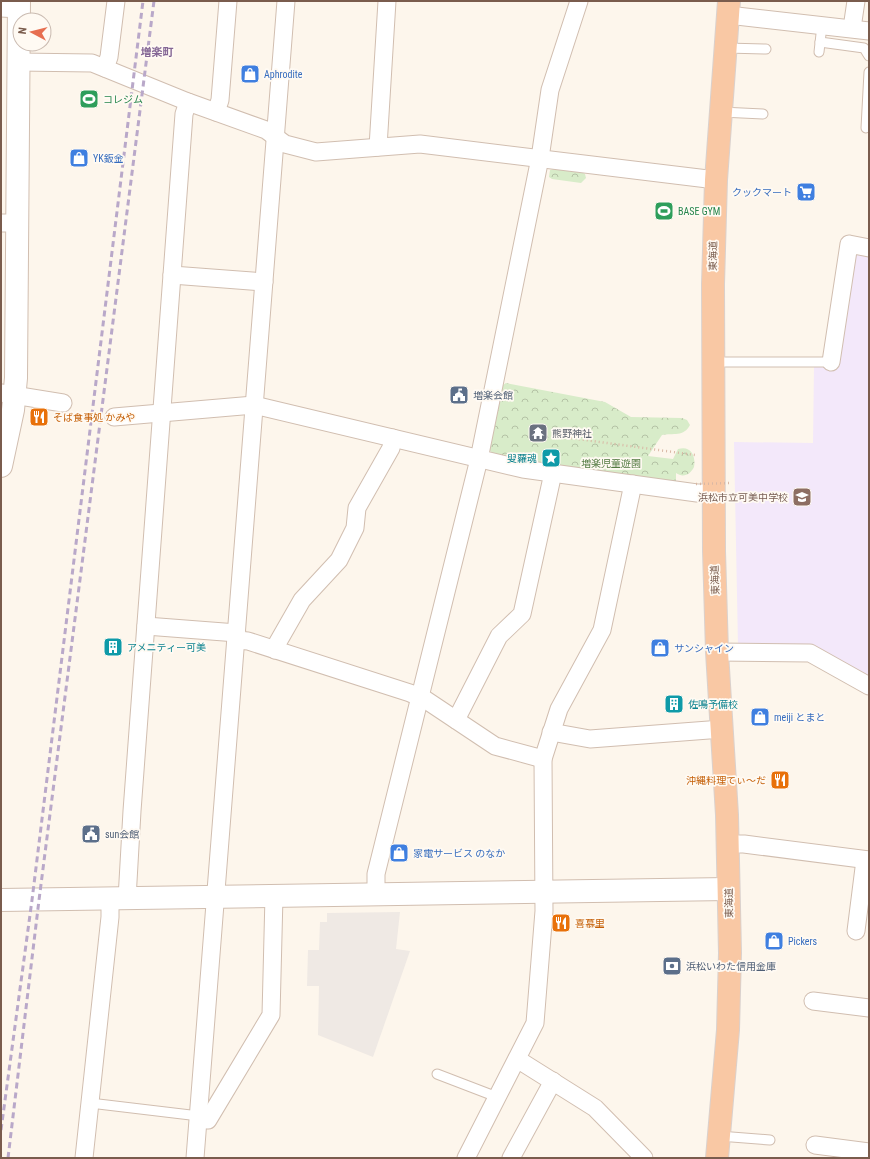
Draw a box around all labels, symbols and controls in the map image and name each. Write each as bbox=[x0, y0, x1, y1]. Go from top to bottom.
north arrow bbox=[12, 12, 52, 52]
text: N bbox=[16, 26, 29, 35]
district label: 増楽町 bbox=[141, 46, 174, 59]
shop icon: Aphrodite bbox=[239, 63, 261, 85]
place label: Aphrodite bbox=[264, 69, 303, 80]
sports icon: コレジム bbox=[78, 88, 100, 110]
place label: コレジム bbox=[103, 94, 143, 105]
shop icon: YK鈑金 bbox=[68, 147, 90, 169]
place label: YK鈑金 bbox=[93, 153, 124, 164]
supermarket icon: クックマート bbox=[795, 181, 817, 203]
place label: クックマート bbox=[732, 187, 792, 198]
sports icon: BASE GYM bbox=[653, 200, 675, 222]
place label: BASE GYM bbox=[678, 206, 720, 217]
street label: 東海道 bbox=[707, 241, 719, 271]
public building icon: 増楽会館 bbox=[448, 384, 470, 406]
place label: 増楽会館 bbox=[473, 390, 513, 401]
restaurant icon: そば食事処 かみや bbox=[28, 406, 50, 428]
place label: そば食事処 かみや bbox=[53, 412, 135, 423]
temple icon: 熊野神社 bbox=[527, 422, 549, 444]
place label: 熊野神社 bbox=[552, 428, 592, 439]
place icon: 叟蘿魂 bbox=[540, 447, 562, 469]
place label: 叟蘿魂 bbox=[507, 453, 537, 464]
park label: 増楽児童遊園 bbox=[581, 458, 641, 469]
school or university icon: 浜松市立可美中学校 bbox=[791, 486, 813, 508]
place label: 浜松市立可美中学校 bbox=[698, 492, 788, 503]
street label: 東海道 bbox=[709, 565, 721, 595]
building icon: アメニティー可美 bbox=[102, 636, 124, 658]
shop icon: サンシャイン bbox=[649, 637, 671, 659]
place label: アメニティー可美 bbox=[127, 642, 206, 653]
place label: サンシャイン bbox=[674, 643, 734, 654]
building icon: 佐鳴予備校 bbox=[663, 693, 685, 715]
place label: 佐鳴予備校 bbox=[688, 699, 738, 710]
shop icon: meiji とまと bbox=[749, 706, 771, 728]
place label: meiji とまと bbox=[774, 712, 825, 723]
restaurant icon: 沖縄料理てぃ〜だ bbox=[769, 769, 791, 791]
place label: 沖縄料理てぃ〜だ bbox=[686, 775, 766, 786]
public building icon: sun会館 bbox=[80, 823, 102, 845]
place label: sun会館 bbox=[105, 829, 139, 840]
shop icon: 家電サービス のなか bbox=[388, 842, 410, 864]
place label: 家電サービス のなか bbox=[413, 848, 505, 859]
street label: 東海道 bbox=[723, 888, 735, 918]
restaurant icon: 喜慕里 bbox=[550, 912, 572, 934]
place label: 喜慕里 bbox=[575, 918, 605, 929]
shop icon: Pickers bbox=[763, 930, 785, 952]
place label: Pickers bbox=[788, 936, 818, 947]
bank icon: 浜松いわた信用金庫 bbox=[661, 955, 683, 977]
place label: 浜松いわた信用金庫 bbox=[686, 961, 776, 972]

